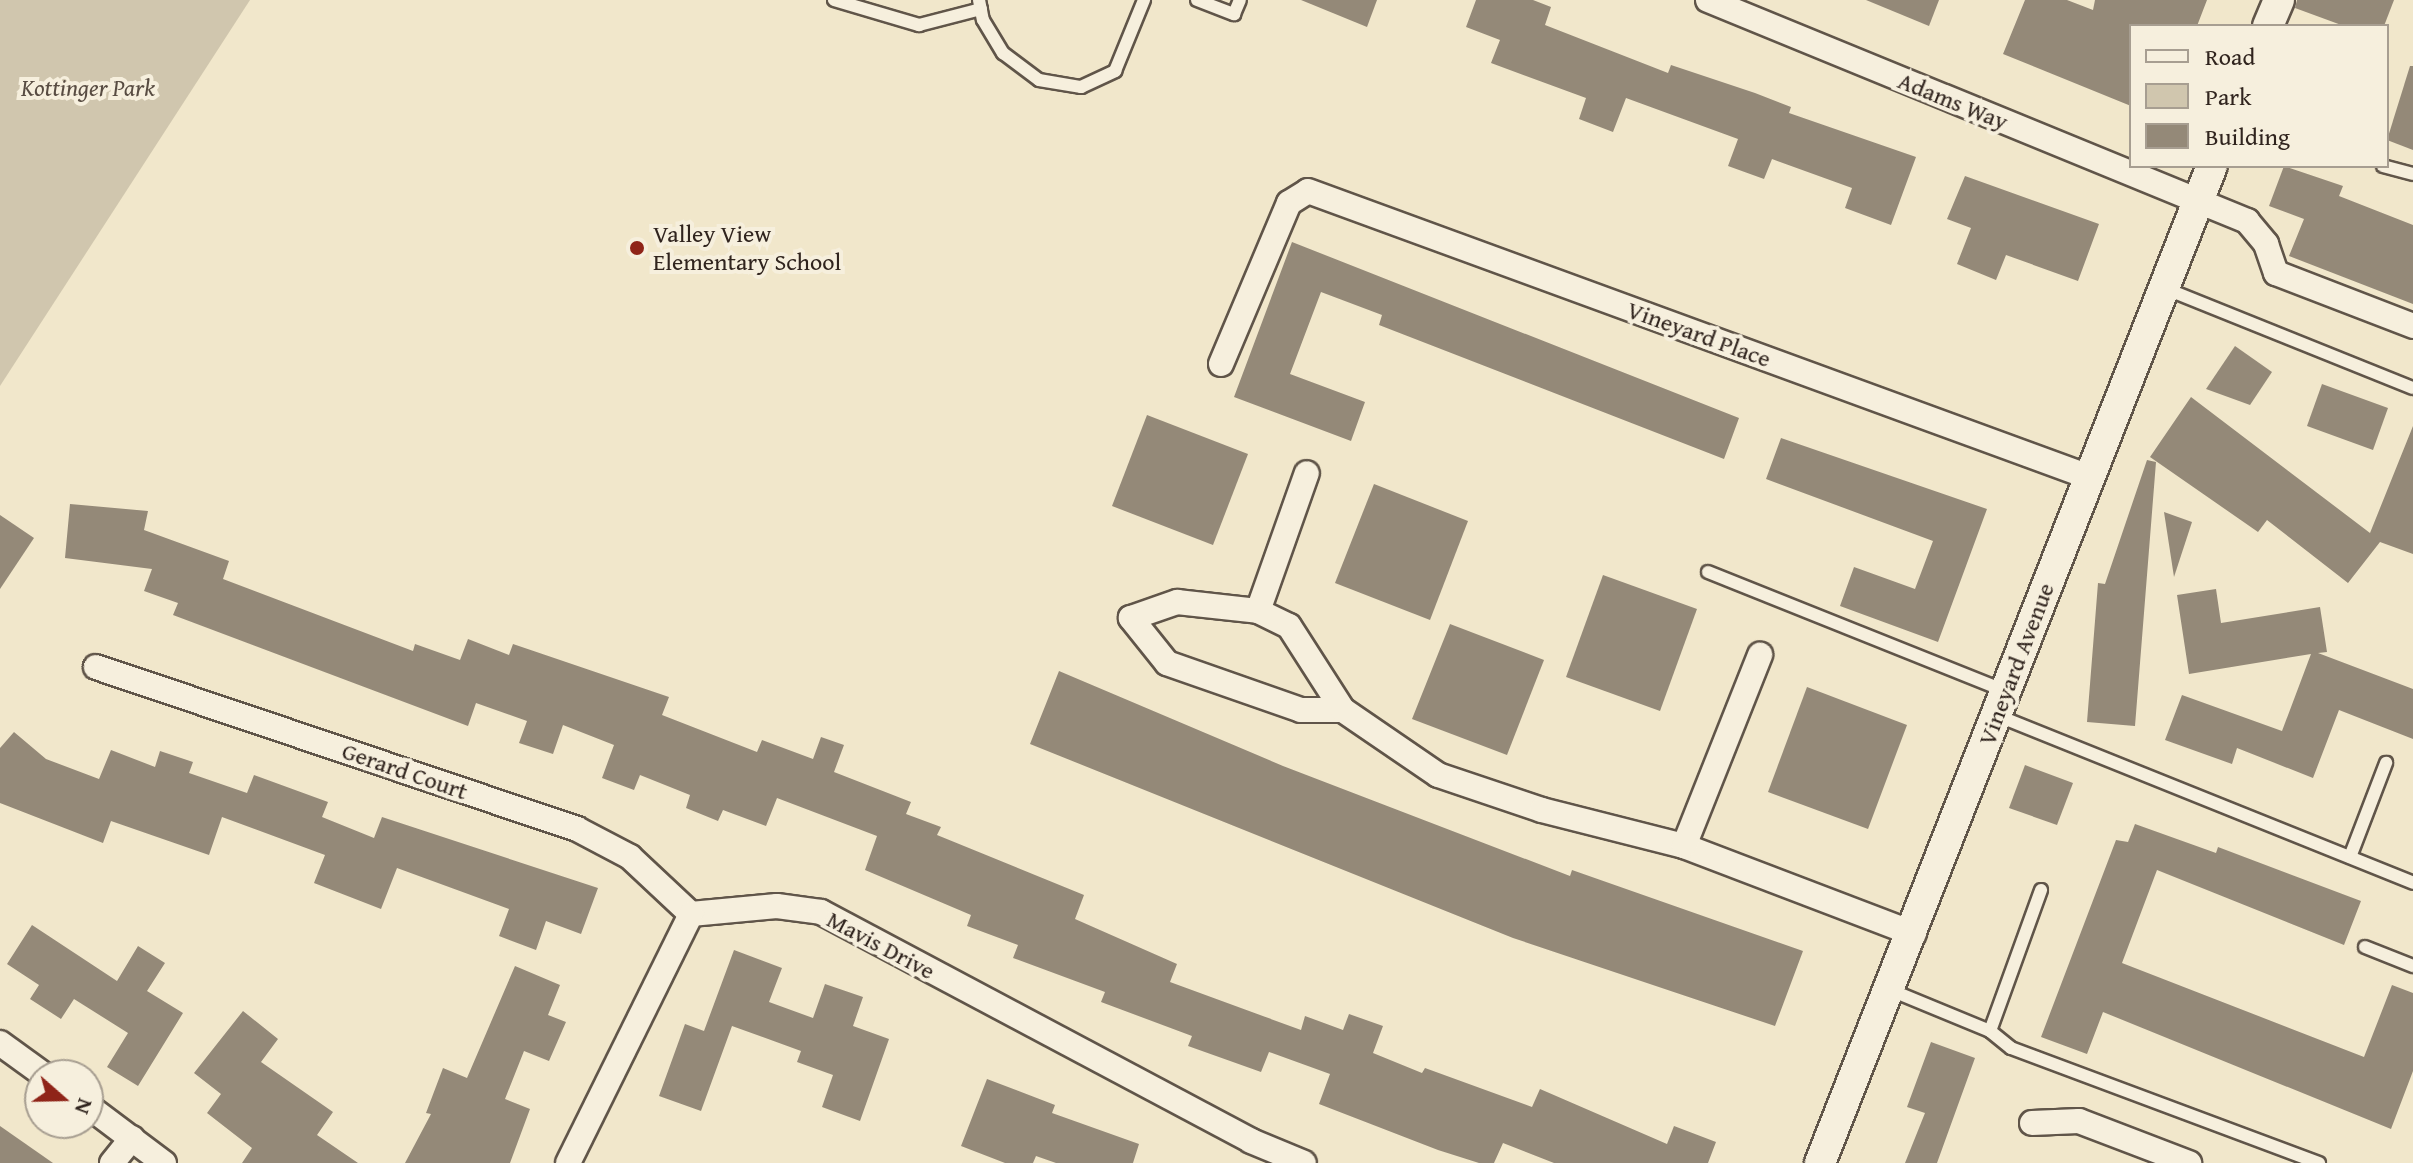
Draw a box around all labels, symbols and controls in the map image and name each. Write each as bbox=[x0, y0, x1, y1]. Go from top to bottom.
legend bbox=[2129, 24, 2389, 168]
text: Road bbox=[2205, 39, 2255, 74]
street label: Adams Way bbox=[1894, 66, 2012, 136]
park label: Kottinger Park bbox=[21, 74, 155, 102]
text: Park bbox=[2205, 79, 2251, 114]
text: Building bbox=[2205, 119, 2290, 154]
place label: Valley View Elementary School bbox=[653, 220, 841, 276]
marker: Valley View Elementary School bbox=[628, 239, 646, 257]
street label: Vineyard Place bbox=[1623, 295, 1775, 373]
street label: Vineyard Avenue bbox=[1972, 579, 2060, 749]
street label: Gerard Court bbox=[338, 736, 472, 806]
street label: Mavis Drive bbox=[822, 905, 940, 985]
north arrow bbox=[24, 1059, 104, 1139]
text: N bbox=[67, 1094, 102, 1119]

